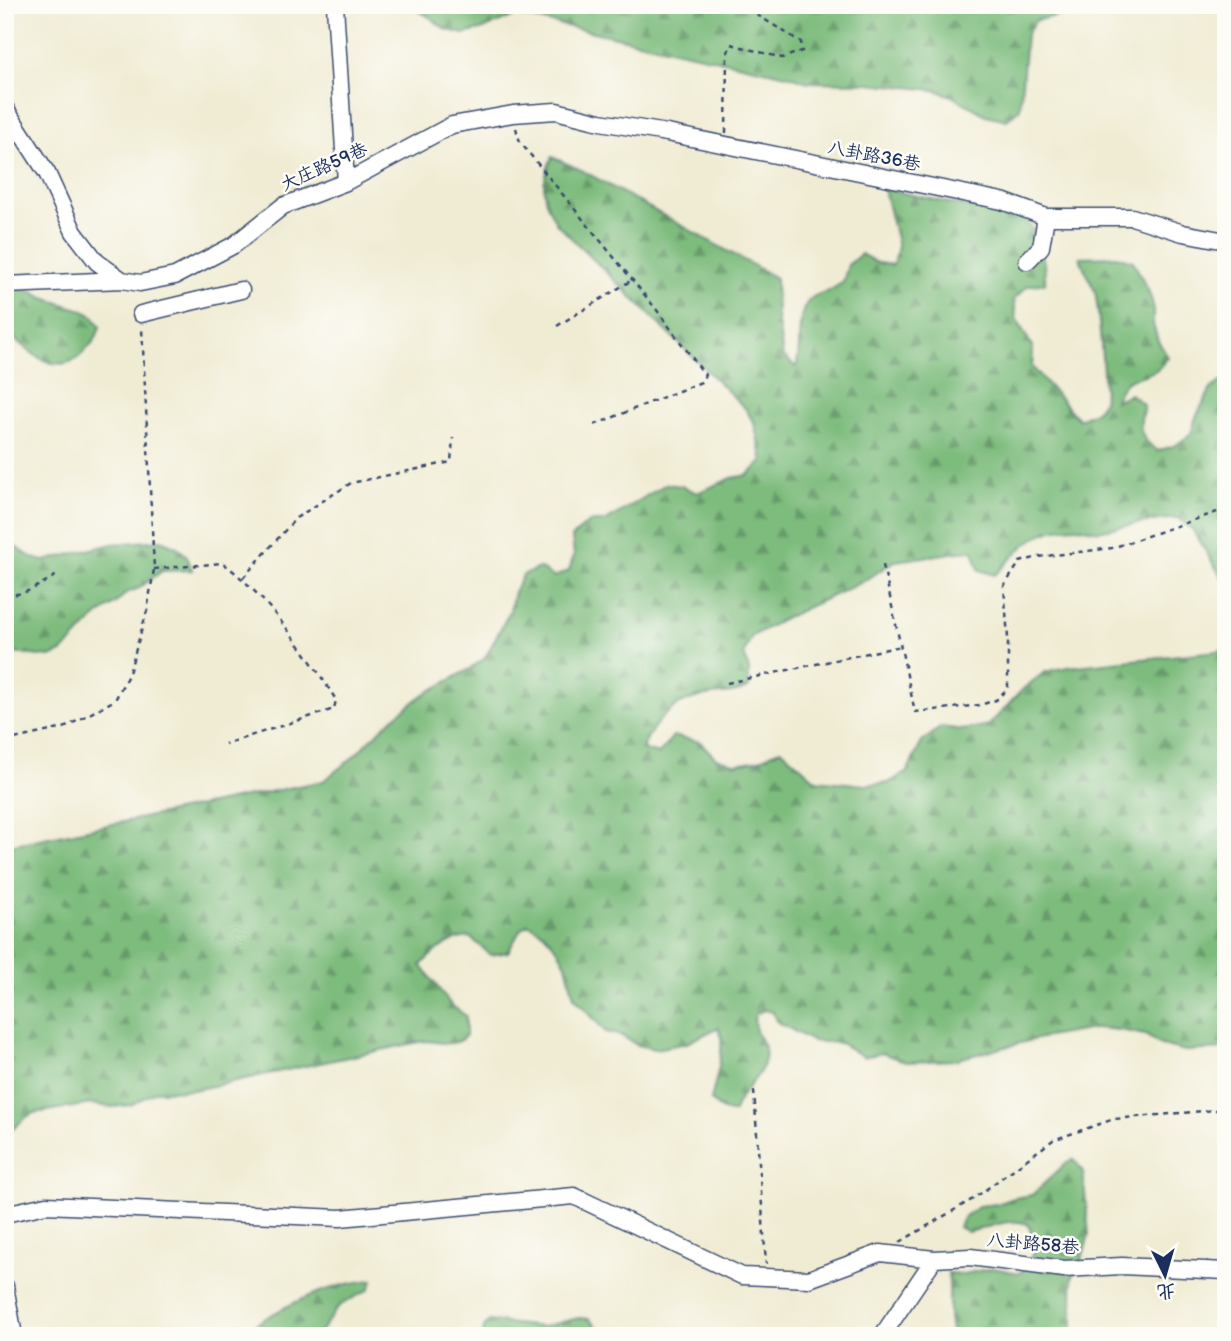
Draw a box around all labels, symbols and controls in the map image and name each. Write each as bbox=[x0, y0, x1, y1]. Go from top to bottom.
street label: 八卦路36巷 bbox=[826, 137, 922, 175]
street label: 大庄路59巷 bbox=[277, 139, 371, 195]
street label: 八卦路58巷 bbox=[986, 1229, 1080, 1259]
north arrow bbox=[1130, 1240, 1200, 1310]
text: 北 bbox=[1156, 1278, 1177, 1303]

